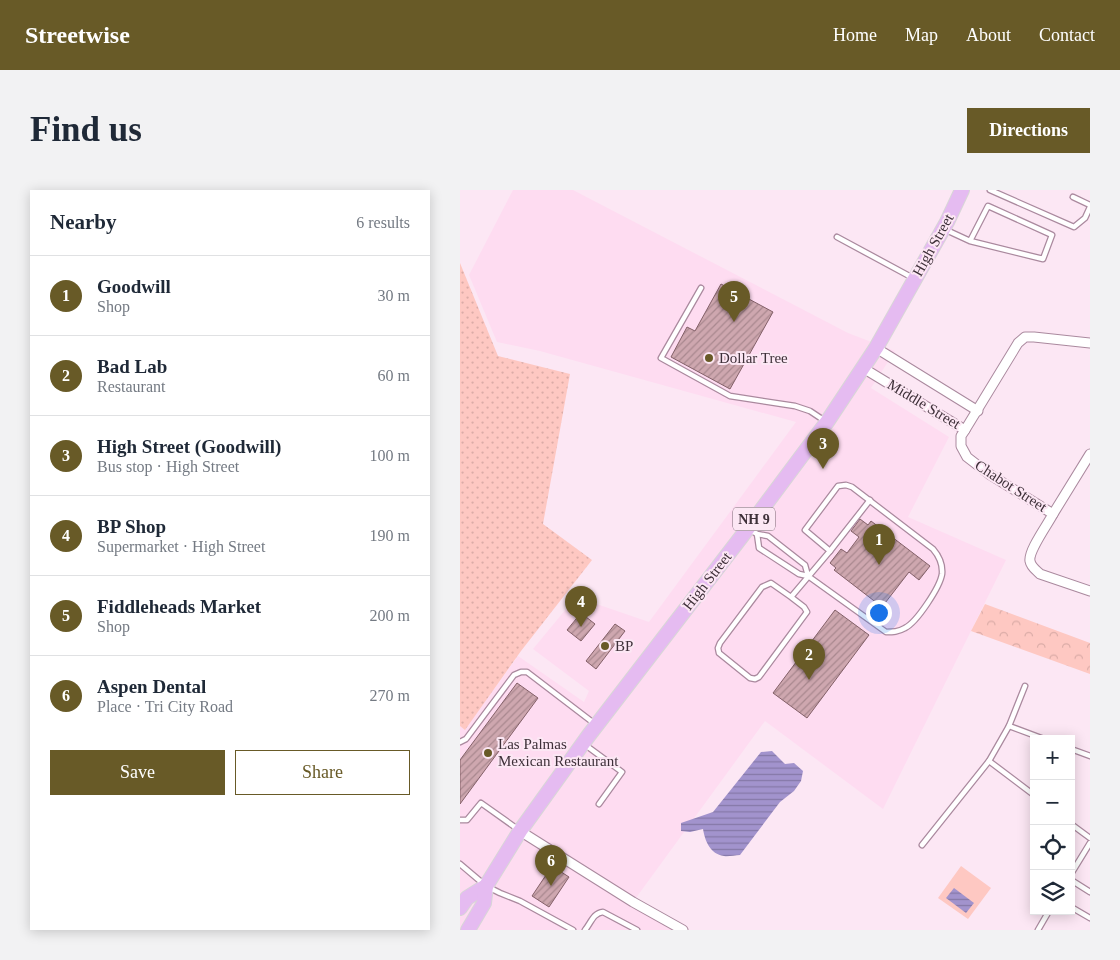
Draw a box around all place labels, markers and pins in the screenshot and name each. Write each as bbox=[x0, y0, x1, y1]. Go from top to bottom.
pin: 5 bbox=[718, 281, 750, 322]
place label: Dollar Tree bbox=[719, 350, 788, 366]
marker: Dollar Tree bbox=[703, 352, 715, 364]
pin: 3 bbox=[807, 428, 839, 469]
pin: 1 bbox=[863, 524, 895, 565]
pin: 4 bbox=[565, 586, 597, 627]
place label: BP bbox=[615, 638, 633, 654]
pin: 2 bbox=[793, 639, 825, 680]
marker: BP bbox=[599, 640, 611, 652]
place label: Las Palmas Mexican Restaurant bbox=[498, 736, 619, 769]
marker: Las Palmas Mexican Restaurant bbox=[482, 747, 494, 759]
pin: 6 bbox=[535, 845, 567, 886]

